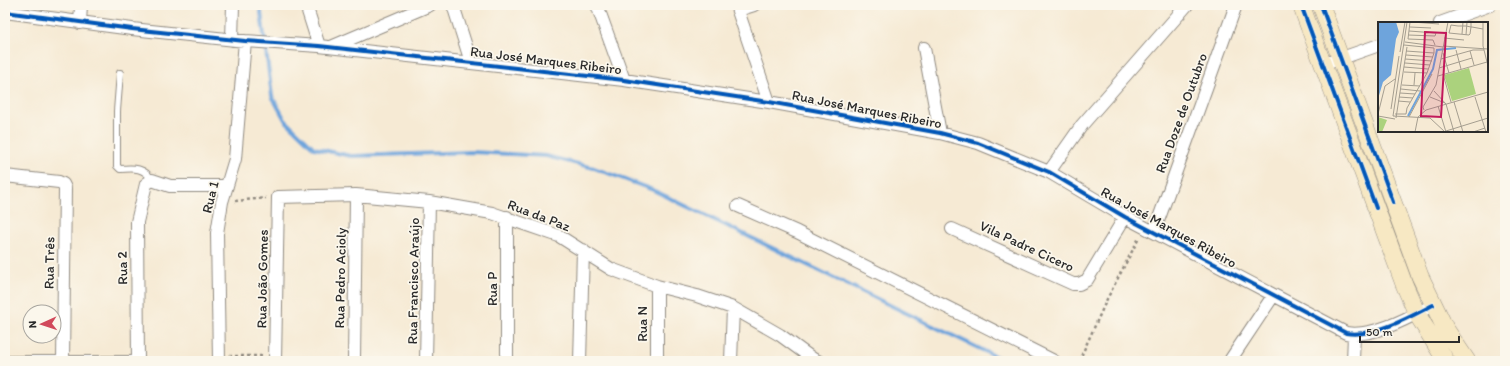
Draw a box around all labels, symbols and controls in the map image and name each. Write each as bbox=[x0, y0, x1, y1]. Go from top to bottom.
inset map bbox=[1378, 22, 1488, 132]
street label: Rua José Marques Ribeiro bbox=[469, 43, 623, 78]
street label: Rua Doze de Outubro bbox=[1152, 51, 1211, 175]
street label: Rua José Marques Ribeiro bbox=[790, 87, 943, 132]
street label: Rua 1 bbox=[198, 179, 223, 215]
street label: Rua José Marques Ribeiro bbox=[1098, 183, 1240, 272]
street label: Rua da Paz bbox=[505, 196, 573, 235]
street label: Rua Francisco Araújo bbox=[404, 217, 423, 345]
street label: Vila Padre Cicero bbox=[977, 217, 1077, 276]
street label: Rua Pedro Acioly bbox=[331, 227, 350, 329]
street label: Rua João Gomes bbox=[253, 229, 272, 329]
street label: Rua Três bbox=[41, 237, 58, 289]
street label: Rua 2 bbox=[114, 250, 131, 285]
street label: Rua P bbox=[484, 272, 501, 306]
north arrow bbox=[22, 304, 62, 344]
street label: Rua N bbox=[634, 306, 651, 342]
scale bar bbox=[1360, 318, 1459, 344]
text: N bbox=[26, 320, 39, 329]
text: 50 m bbox=[1366, 325, 1392, 339]

